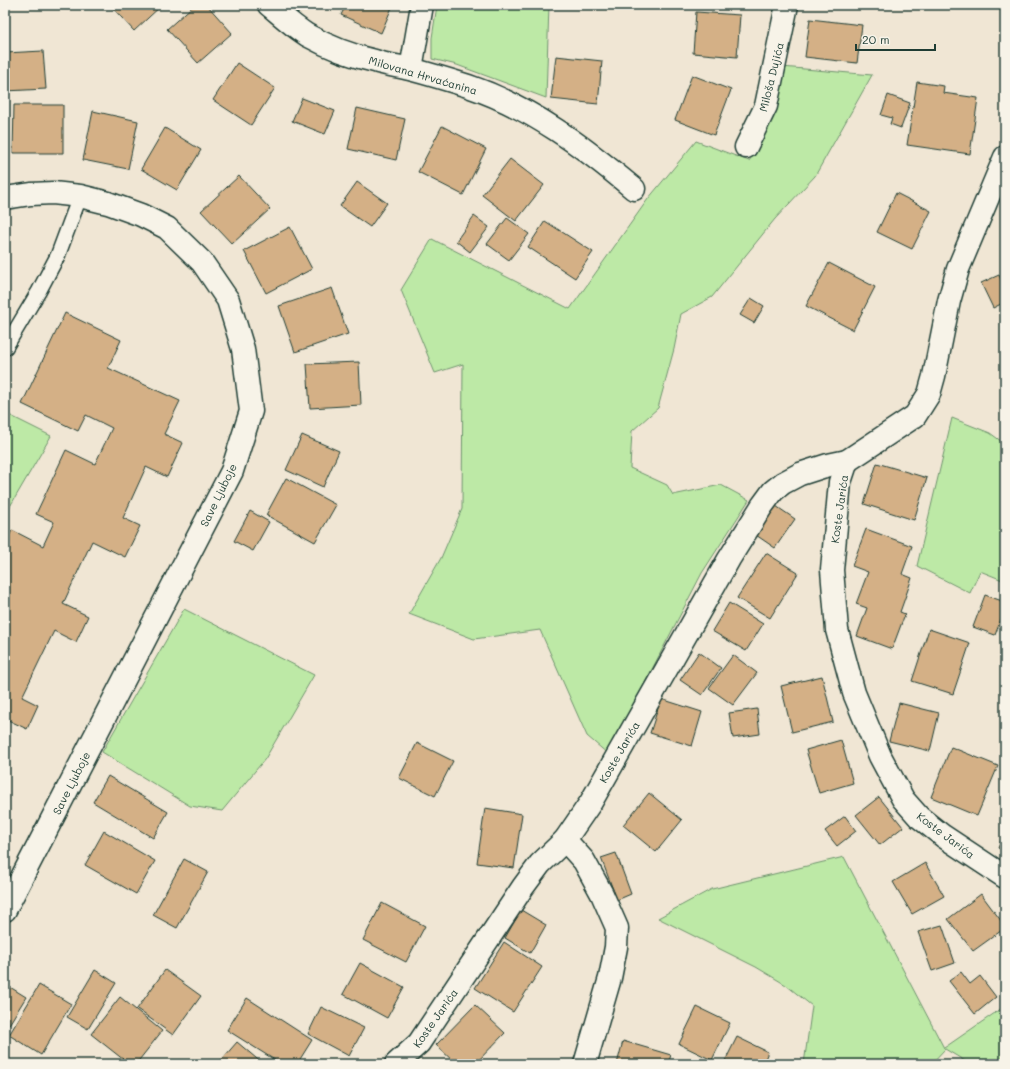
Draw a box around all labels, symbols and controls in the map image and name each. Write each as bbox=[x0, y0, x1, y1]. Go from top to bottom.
scale bar bbox=[856, 26, 935, 52]
text: 20 m bbox=[862, 31, 890, 47]
street label: Miloša Dujića bbox=[755, 41, 787, 113]
street label: Milovana Hrvaćanina bbox=[367, 52, 479, 98]
street label: Save Ljuboje bbox=[196, 461, 240, 529]
street label: Koste Jarića bbox=[827, 474, 851, 544]
street label: Koste Jarića bbox=[595, 718, 643, 786]
street label: Save Ljuboje bbox=[49, 749, 93, 817]
street label: Koste Jarića bbox=[914, 808, 978, 862]
street label: Koste Jarića bbox=[409, 985, 461, 1050]

